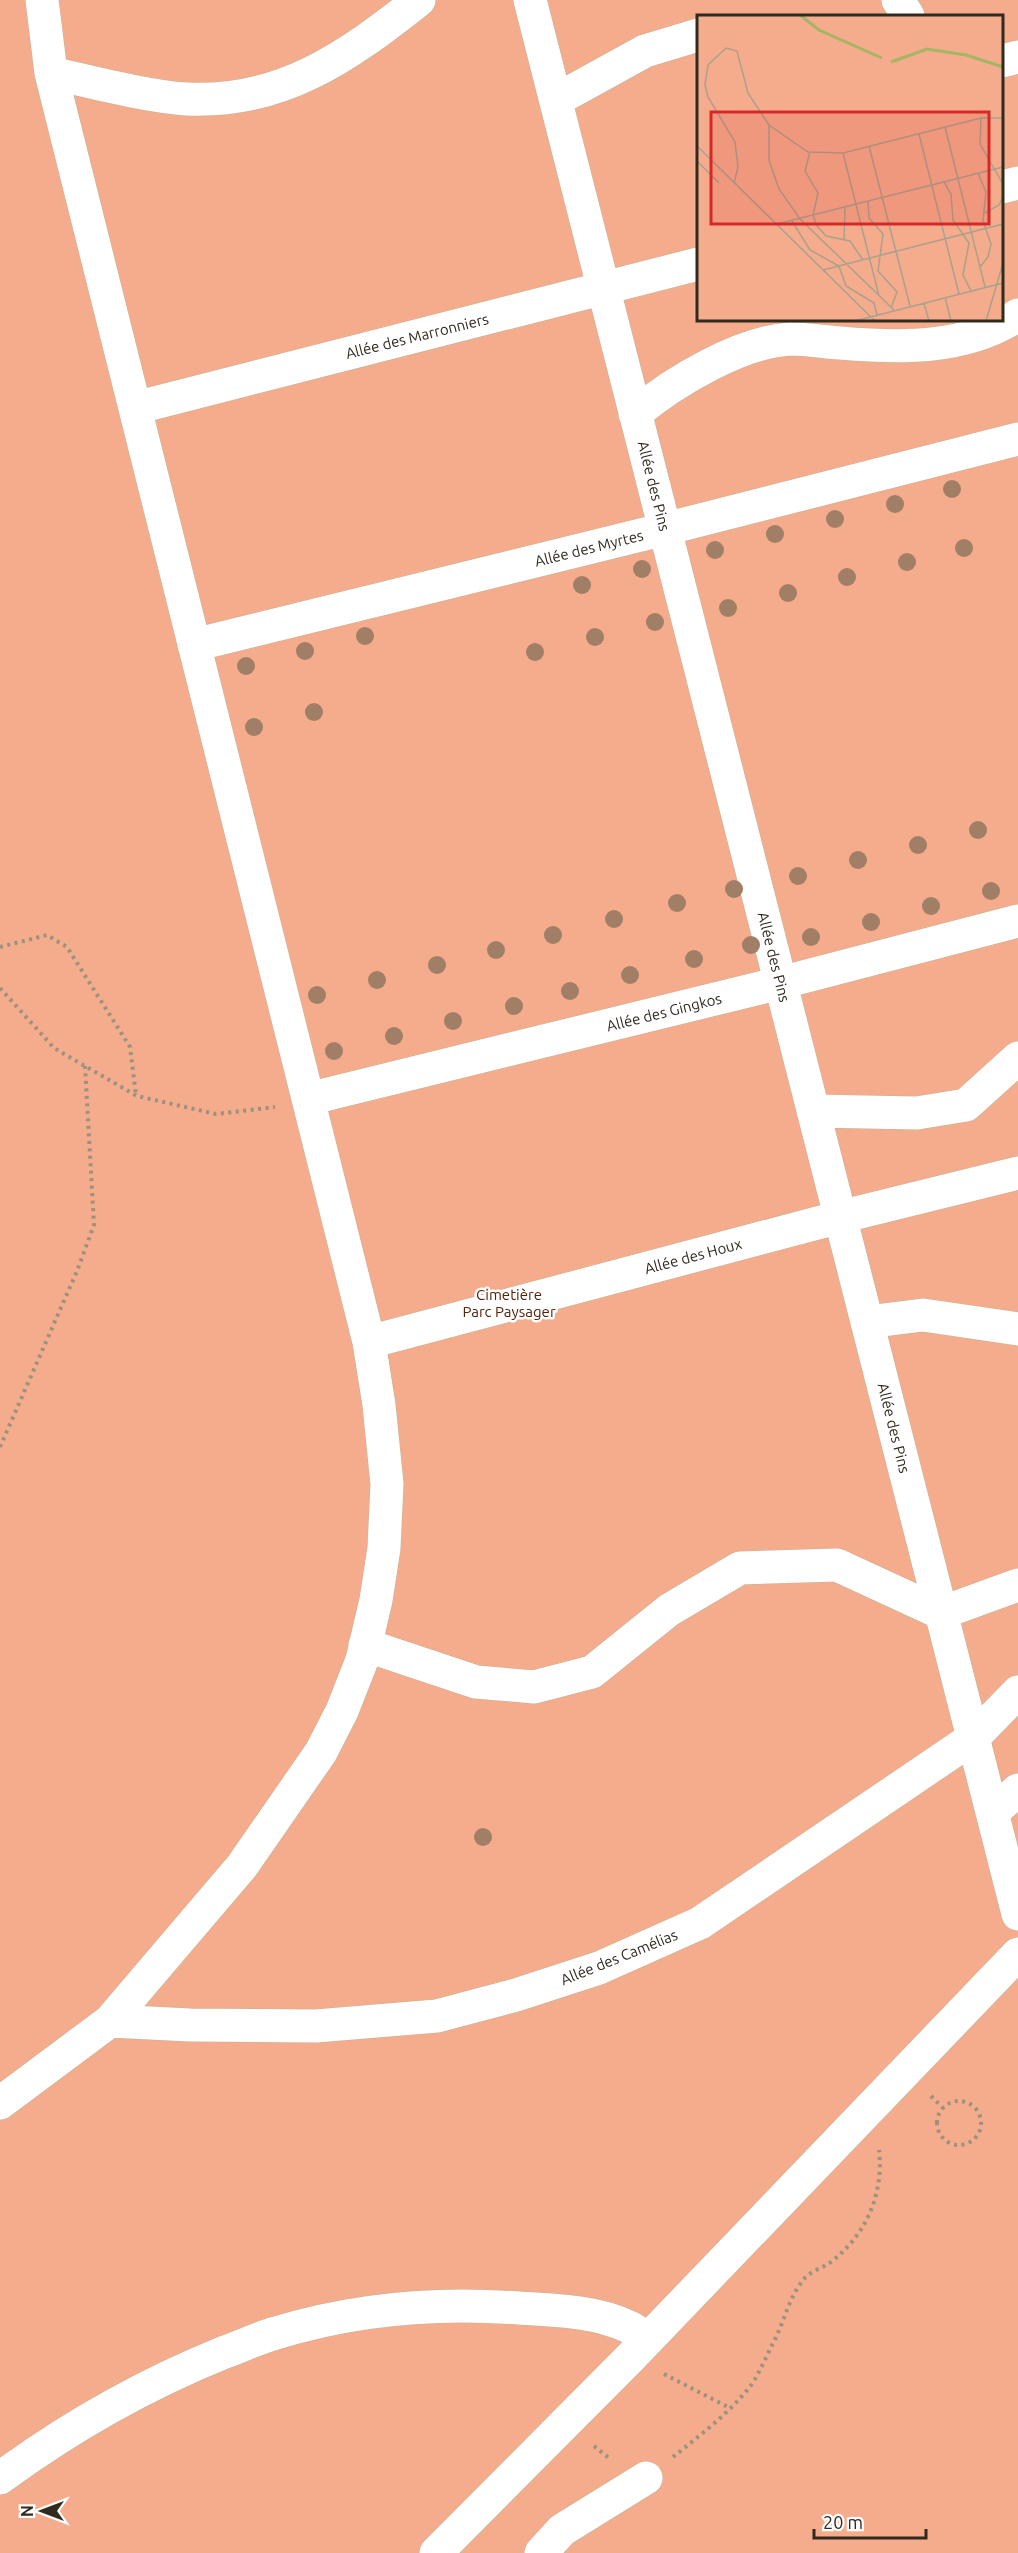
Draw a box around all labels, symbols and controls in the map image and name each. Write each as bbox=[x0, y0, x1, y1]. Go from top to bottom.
inset map bbox=[697, 15, 1003, 321]
street label: Allée des Marronniers bbox=[344, 310, 490, 362]
street label: Allée des Pins bbox=[635, 439, 673, 533]
street label: Allée des Myrtes bbox=[533, 526, 645, 570]
street label: Allée des Pins bbox=[755, 910, 793, 1004]
street label: Allée des Gingkos bbox=[605, 989, 723, 1035]
street label: Allée des Houx bbox=[643, 1235, 744, 1277]
park label: Cimetière Parc Paysager bbox=[462, 1286, 556, 1320]
street label: Allée des Pins bbox=[875, 1381, 913, 1475]
street label: Allée des Camélias bbox=[558, 1926, 680, 1988]
north arrow bbox=[12, 2481, 72, 2541]
scale bar bbox=[814, 2502, 926, 2540]
text: N bbox=[18, 2505, 36, 2517]
text: 20 m bbox=[823, 2512, 863, 2532]

